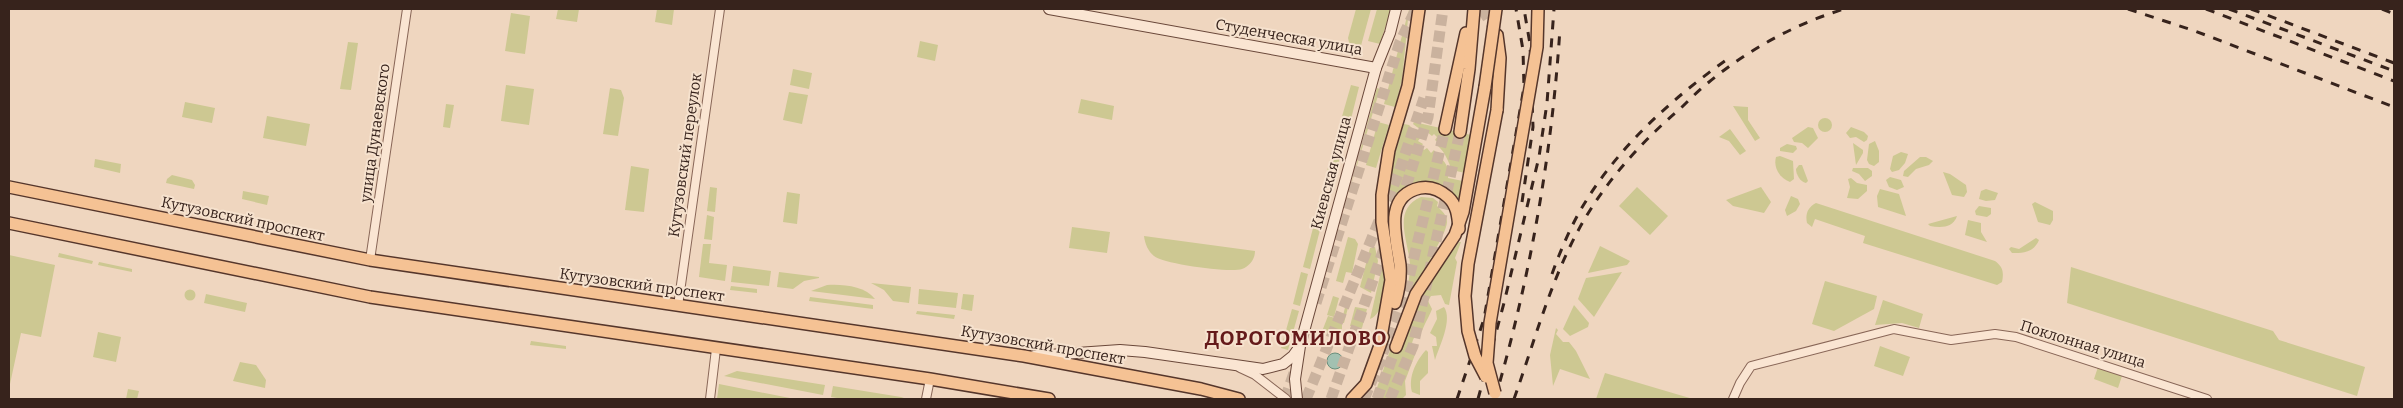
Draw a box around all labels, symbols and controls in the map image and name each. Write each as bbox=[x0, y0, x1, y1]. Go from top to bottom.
street label: Студенческая улица bbox=[1214, 15, 1364, 59]
street label: улица Дунаевского bbox=[356, 63, 394, 204]
street label: Кутузовский переулок bbox=[665, 72, 705, 238]
street label: Киевская улица bbox=[1307, 114, 1355, 232]
street label: Кутузовский проспект bbox=[160, 193, 327, 245]
street label: Кутузовский проспект bbox=[558, 265, 726, 306]
street label: Поклонная улица bbox=[2018, 316, 2148, 372]
street label: Кутузовский проспект bbox=[960, 322, 1127, 368]
district label: ДОРОГОМИЛОВО bbox=[1205, 326, 1387, 350]

